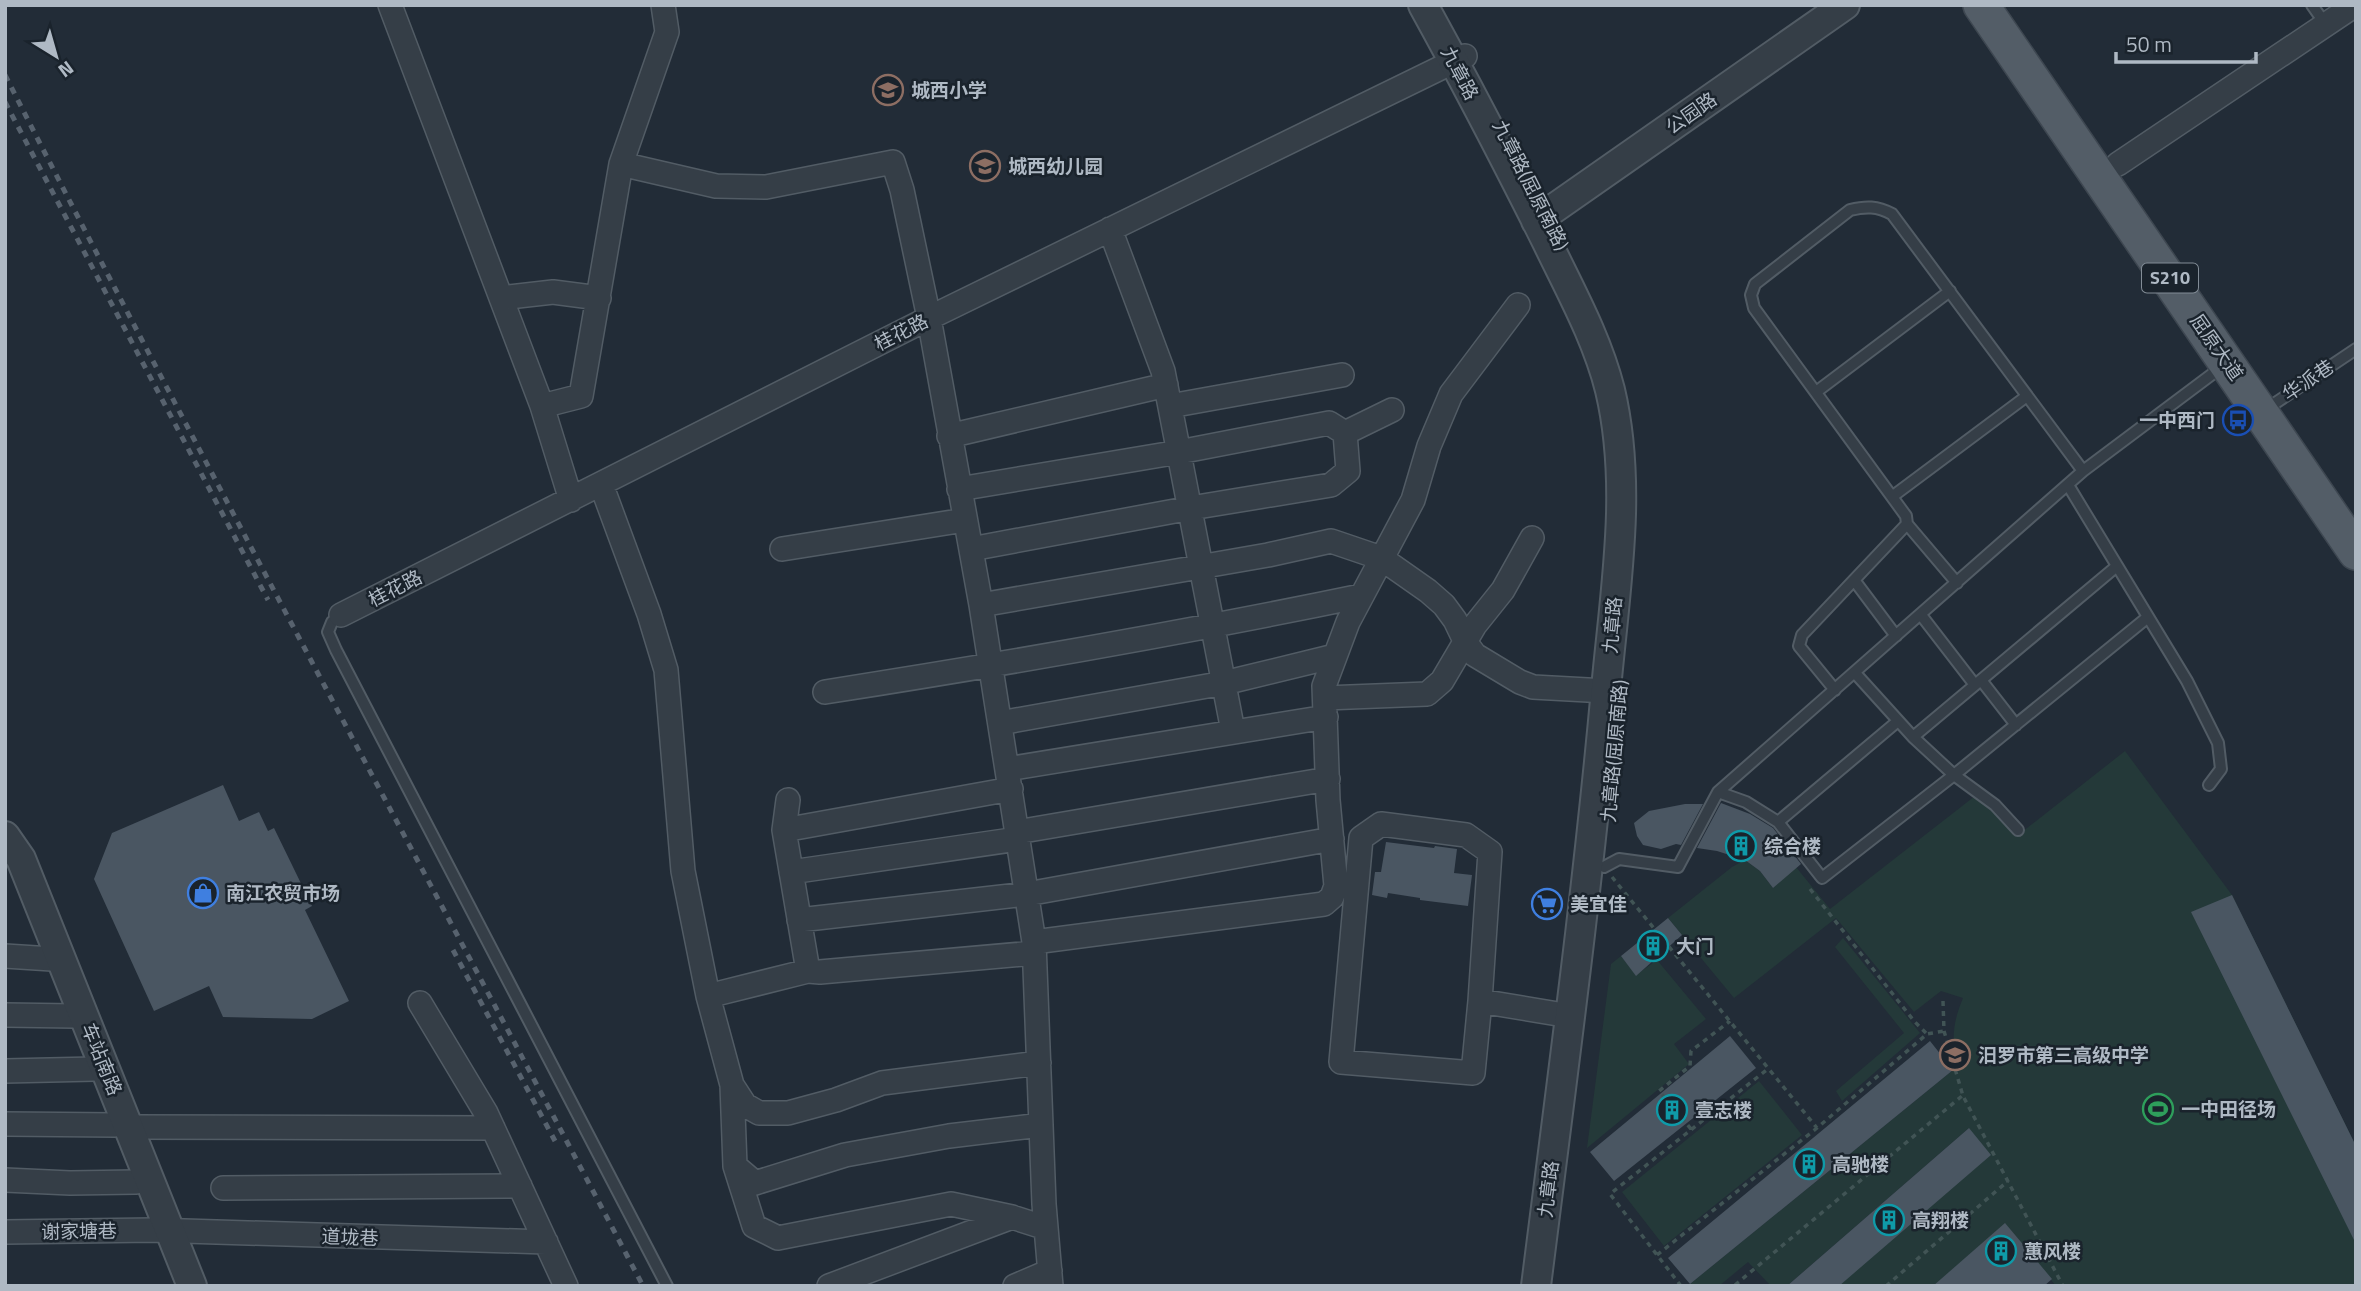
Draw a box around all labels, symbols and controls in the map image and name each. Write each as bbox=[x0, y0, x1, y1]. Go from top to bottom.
north arrow bbox=[21, 21, 91, 91]
scale bar bbox=[2116, 21, 2256, 65]
text: 50 m bbox=[2126, 28, 2172, 60]
street label: 九章路 bbox=[1434, 41, 1487, 105]
text: N bbox=[53, 54, 81, 86]
school or university icon: 城西小学 bbox=[871, 73, 905, 107]
place label: 城西小学 bbox=[911, 75, 987, 104]
street label: 公园路 bbox=[1659, 84, 1722, 141]
street label: 九章路(屈原南路) bbox=[1486, 114, 1577, 255]
school or university icon: 城西幼儿园 bbox=[968, 149, 1002, 183]
place label: 城西幼儿园 bbox=[1008, 151, 1103, 180]
road number: S210 bbox=[2142, 264, 2198, 292]
street label: 桂花路 bbox=[869, 306, 933, 357]
street label: 屈原大道 bbox=[2184, 307, 2251, 386]
street label: 华派巷 bbox=[2276, 352, 2339, 408]
bus stop icon: 一中西门 bbox=[2221, 403, 2255, 437]
place label: 一中西门 bbox=[2139, 405, 2215, 434]
street label: 桂花路 bbox=[363, 562, 427, 613]
street label: 九章路 bbox=[1595, 595, 1628, 655]
street label: 九章路(屈原南路) bbox=[1593, 678, 1634, 823]
building icon: 综合楼 bbox=[1724, 829, 1758, 863]
place label: 综合楼 bbox=[1764, 831, 1821, 860]
shop icon: 南江农贸市场 bbox=[186, 876, 220, 910]
place label: 南江农贸市场 bbox=[226, 878, 340, 907]
supermarket icon: 美宜佳 bbox=[1530, 887, 1564, 921]
place label: 美宜佳 bbox=[1570, 889, 1627, 918]
building icon: 大门 bbox=[1636, 929, 1670, 963]
place label: 大门 bbox=[1676, 931, 1714, 960]
street label: 车站南路 bbox=[75, 1018, 130, 1099]
school or university icon: 汨罗市第三高级中学 bbox=[1938, 1038, 1972, 1072]
place label: 汨罗市第三高级中学 bbox=[1978, 1040, 2149, 1069]
sports icon: 一中田径场 bbox=[2141, 1092, 2175, 1126]
building icon: 壹志楼 bbox=[1655, 1093, 1689, 1127]
place label: 一中田径场 bbox=[2181, 1094, 2276, 1123]
place label: 壹志楼 bbox=[1695, 1095, 1752, 1124]
building icon: 高驰楼 bbox=[1792, 1147, 1826, 1181]
place label: 高驰楼 bbox=[1832, 1149, 1889, 1178]
street label: 九章路 bbox=[1530, 1159, 1565, 1219]
building icon: 高翔楼 bbox=[1872, 1203, 1906, 1237]
place label: 高翔楼 bbox=[1912, 1205, 1969, 1234]
street label: 谢家塘巷 bbox=[41, 1215, 117, 1246]
street label: 道垅巷 bbox=[321, 1221, 379, 1252]
building icon: 蕙风楼 bbox=[1984, 1234, 2018, 1268]
place label: 蕙风楼 bbox=[2024, 1236, 2081, 1265]

